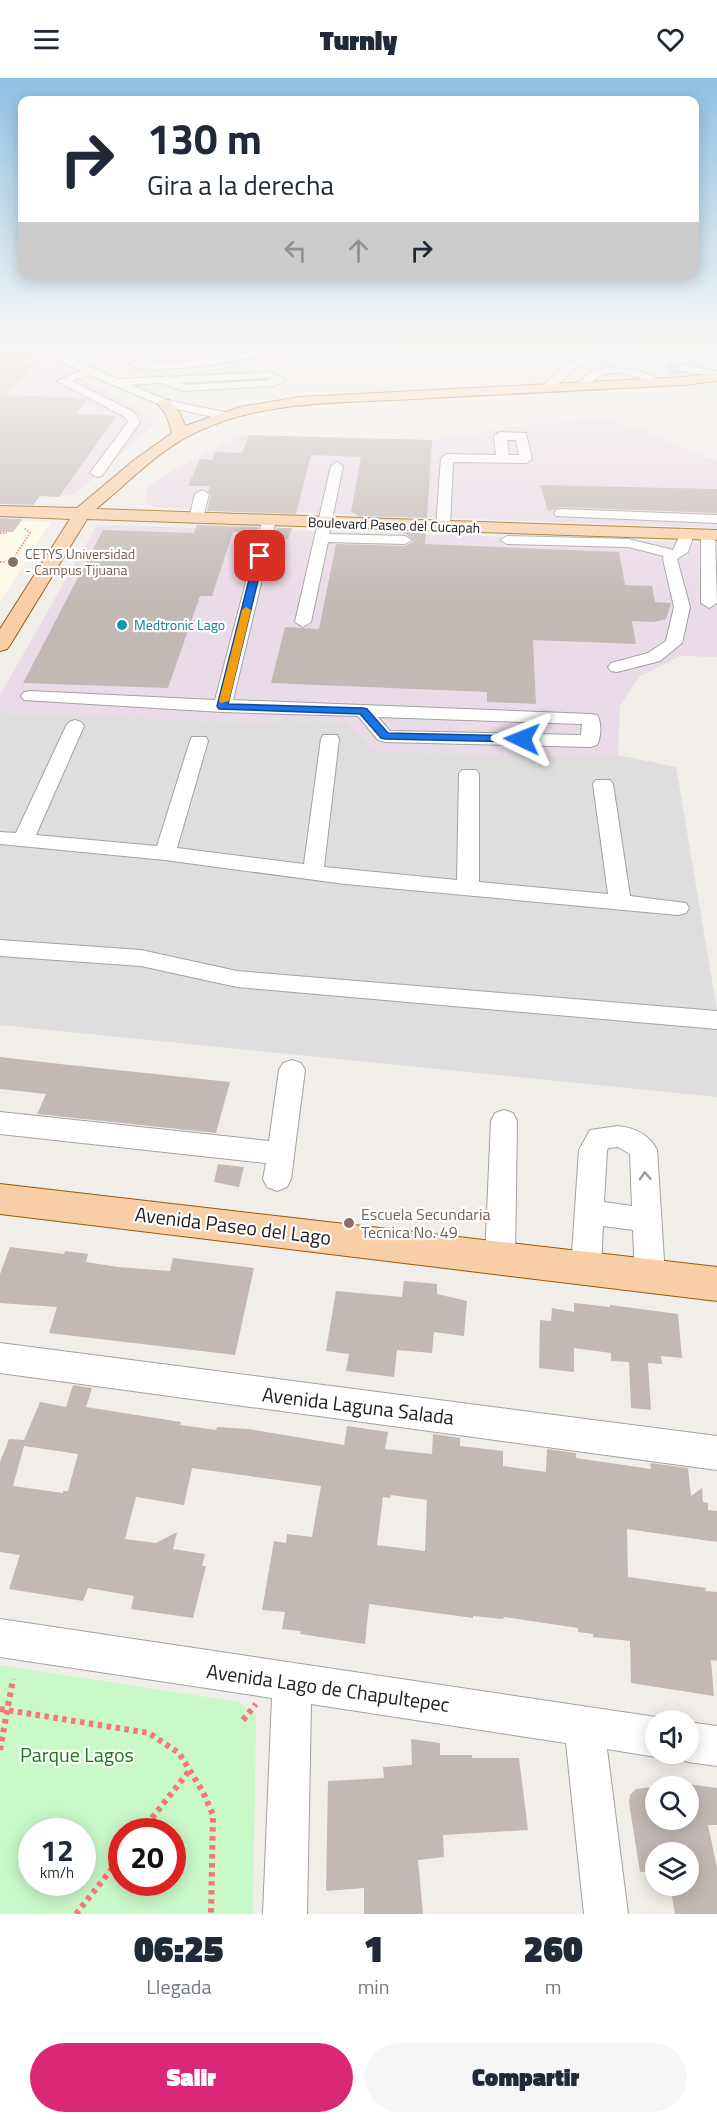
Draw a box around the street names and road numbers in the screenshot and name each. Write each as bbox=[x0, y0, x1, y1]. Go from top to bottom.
street label: Boulevard Paseo del Cucapah bbox=[307, 511, 481, 538]
street label: Avenida Paseo del Lago bbox=[133, 1198, 333, 1253]
street label: Avenida Laguna Salada bbox=[260, 1378, 456, 1433]
street label: Avenida Lago de Chapultepec bbox=[205, 1655, 452, 1720]

